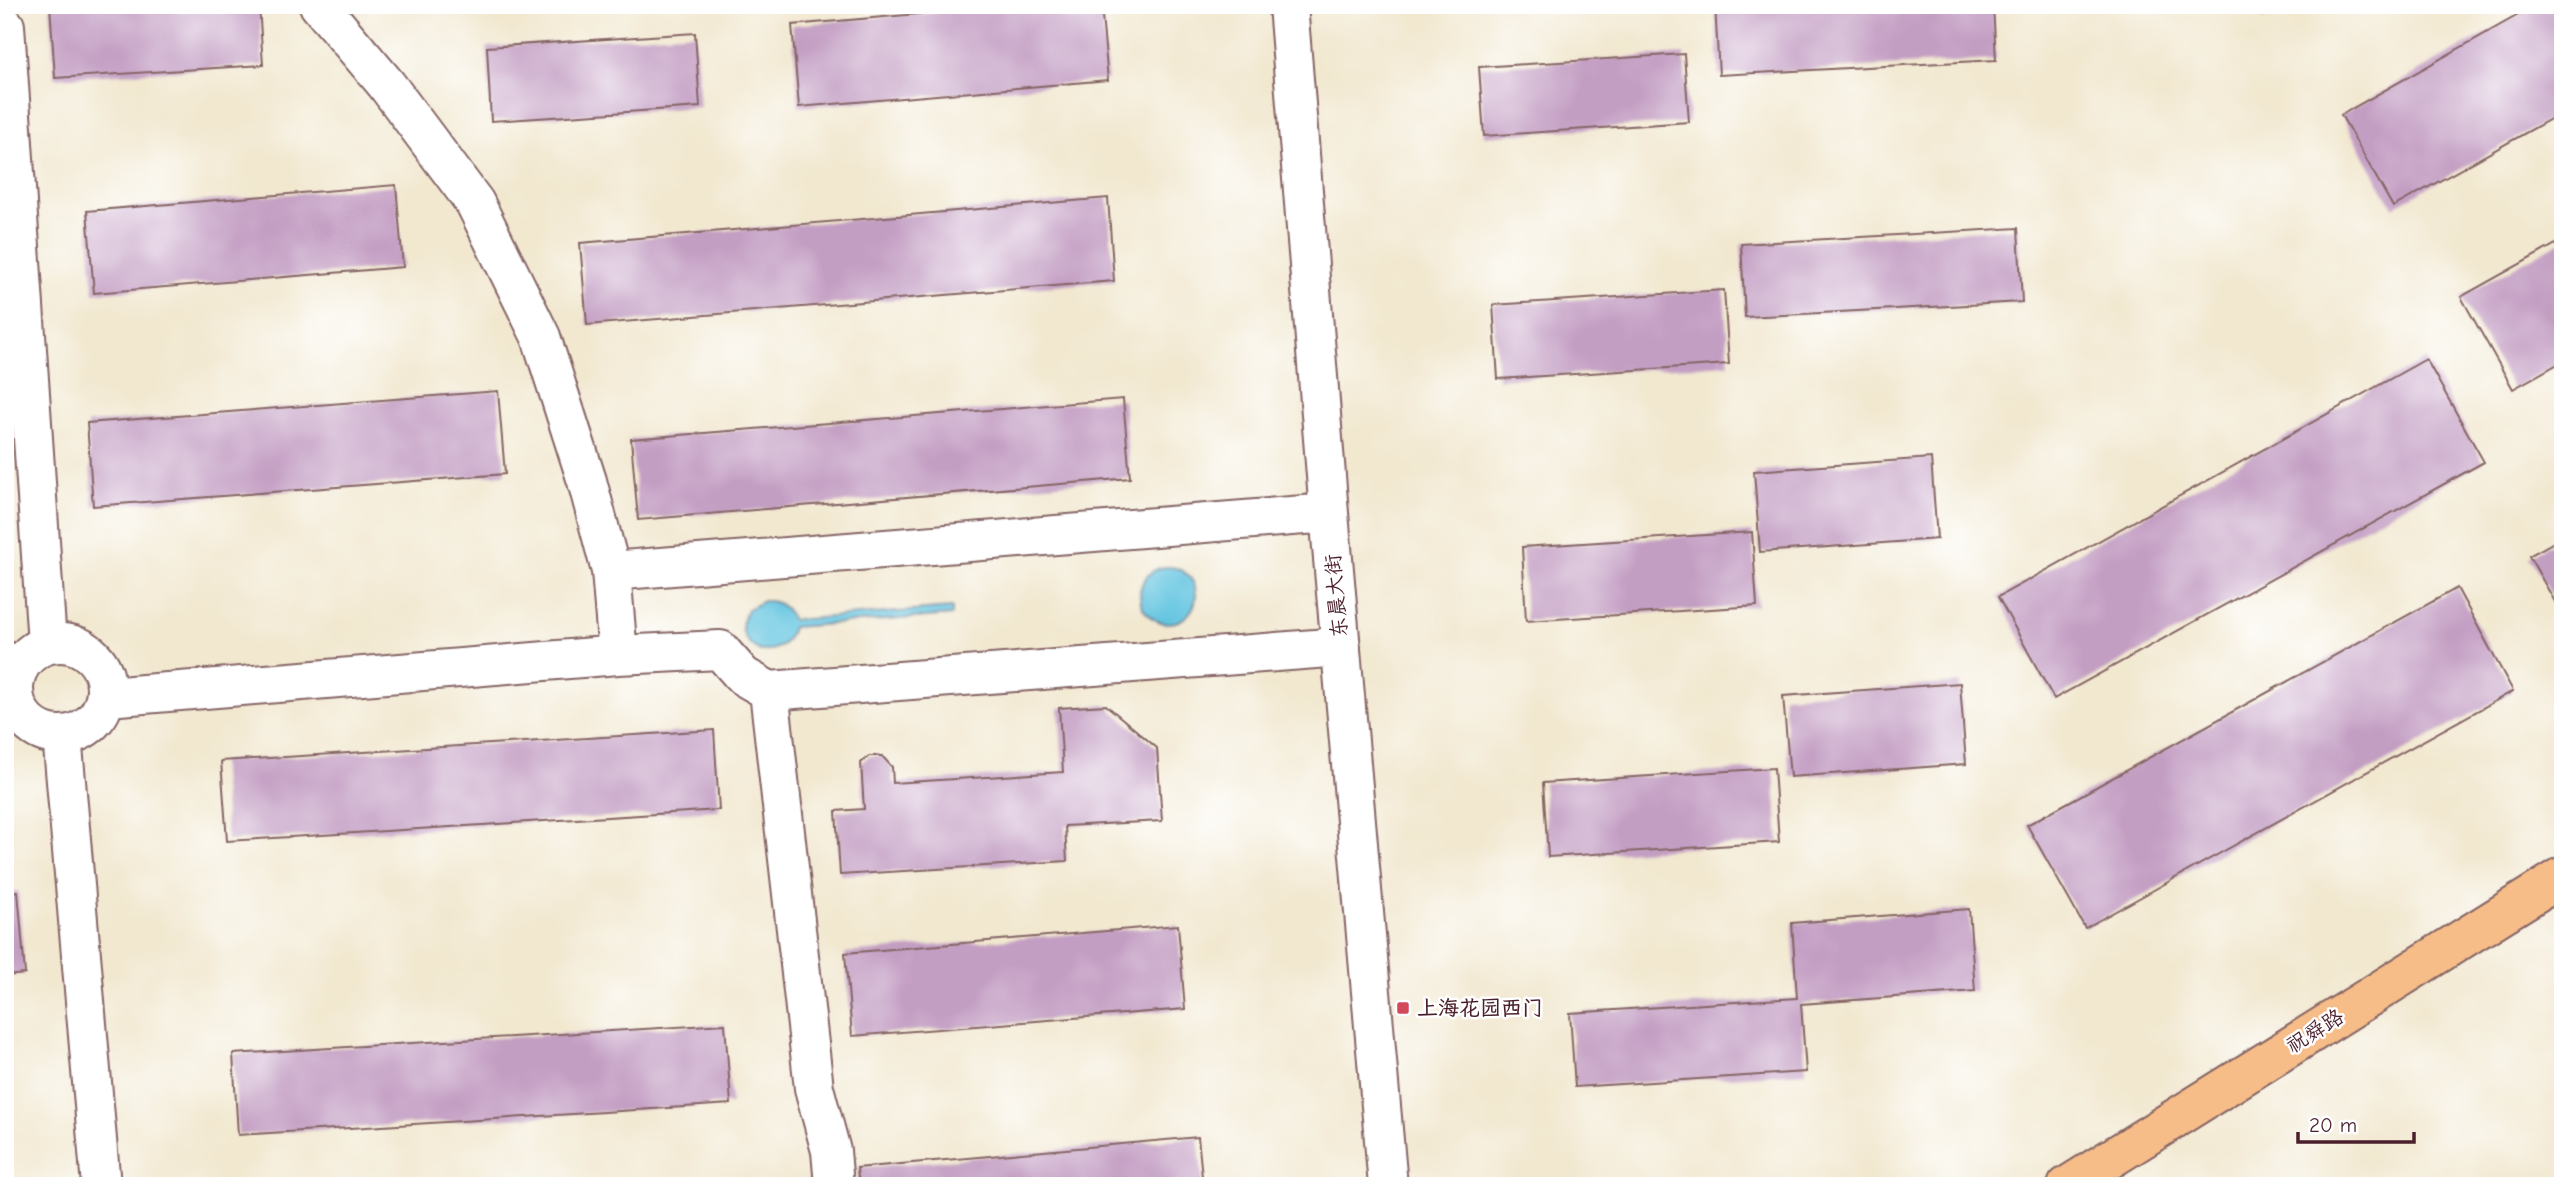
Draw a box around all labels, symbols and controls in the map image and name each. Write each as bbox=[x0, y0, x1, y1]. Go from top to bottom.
street label: 东晨大街 bbox=[1320, 553, 1352, 639]
place label: 上海花园西门 bbox=[1417, 996, 1543, 1020]
marker: 上海花园西门 bbox=[1395, 1000, 1411, 1016]
street label: 祝舜路 bbox=[2282, 1004, 2348, 1058]
scale bar bbox=[2298, 1100, 2414, 1144]
text: 20 m bbox=[2309, 1113, 2357, 1137]

